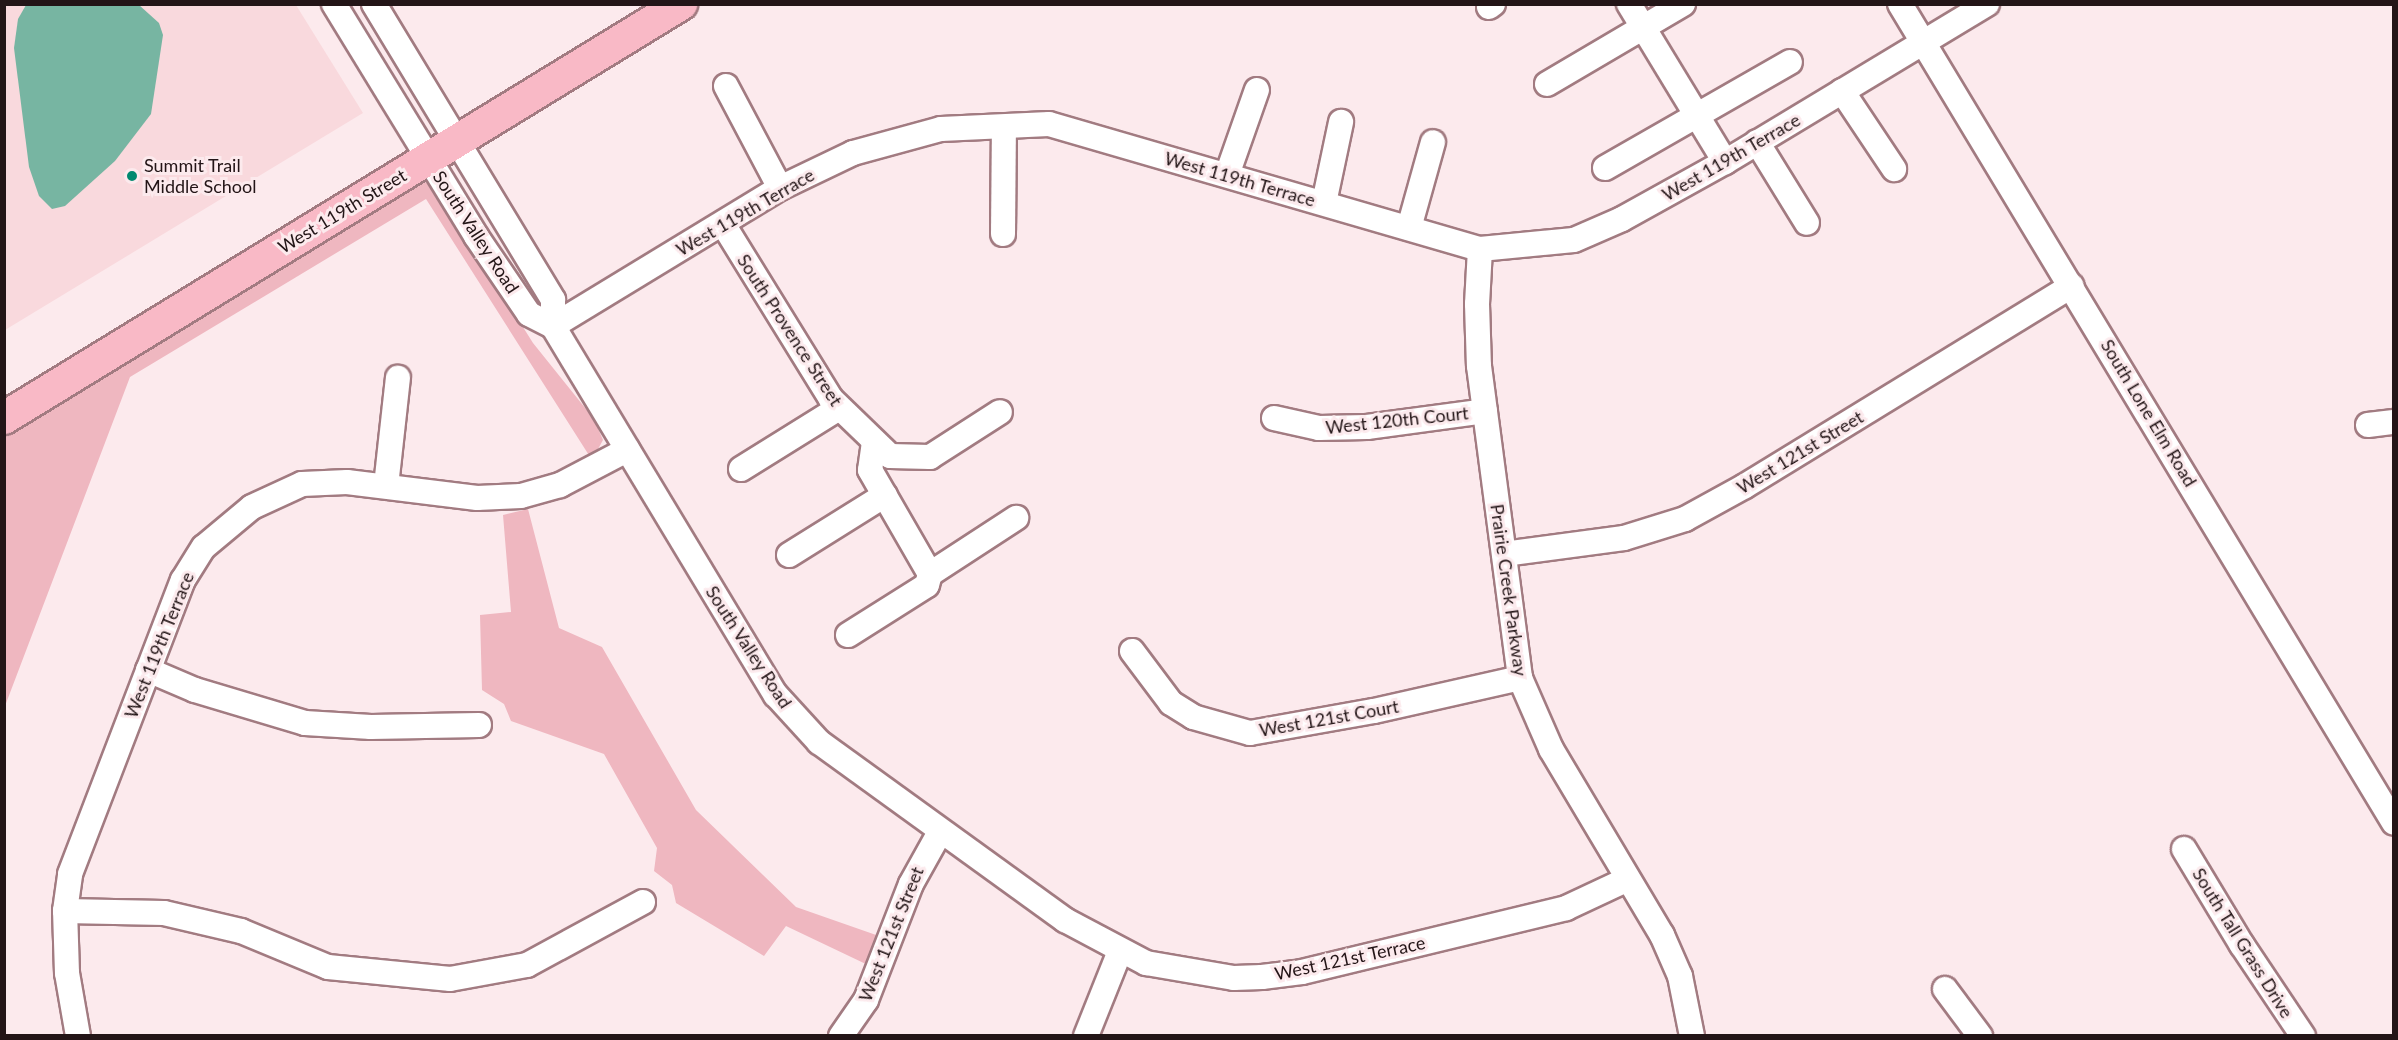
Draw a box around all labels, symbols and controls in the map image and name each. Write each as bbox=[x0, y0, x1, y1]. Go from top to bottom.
street label: West 119th Terrace bbox=[1658, 109, 1804, 205]
street label: West 119th Terrace bbox=[1162, 147, 1318, 211]
place label: Summit Trail Middle School bbox=[144, 155, 256, 198]
street label: West 119th Street bbox=[274, 164, 410, 258]
street label: West 119th Terrace bbox=[672, 164, 818, 260]
street label: South Valley Road bbox=[428, 166, 524, 298]
marker: Summit Trail Middle School bbox=[125, 169, 139, 183]
street label: South Provence Street bbox=[733, 250, 847, 410]
street label: South Lone Elm Road bbox=[2097, 335, 2201, 491]
street label: West 120th Court bbox=[1325, 402, 1469, 438]
street label: West 121st Street bbox=[1733, 406, 1867, 498]
street label: Prairie Creek Parkway bbox=[1486, 503, 1532, 677]
street label: West 119th Terrace bbox=[120, 569, 198, 721]
street label: South Valley Road bbox=[701, 581, 797, 713]
street label: West 121st Court bbox=[1258, 695, 1400, 741]
street label: West 121st Street bbox=[854, 863, 928, 1005]
street label: South Tall Grass Drive bbox=[2188, 864, 2298, 1022]
street label: West 121st Terrace bbox=[1272, 931, 1428, 985]

